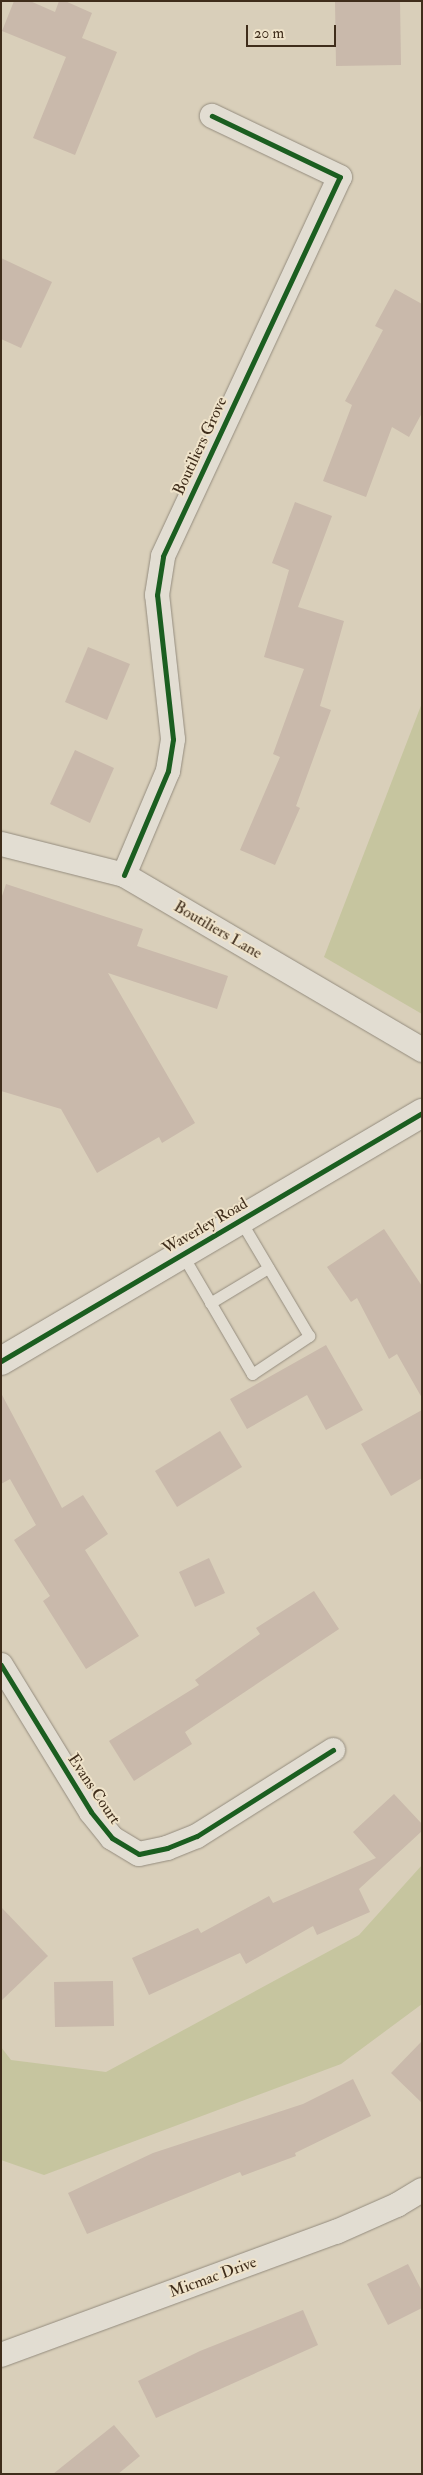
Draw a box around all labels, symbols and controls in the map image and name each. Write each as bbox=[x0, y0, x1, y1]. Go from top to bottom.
scale bar bbox=[248, 15, 338, 47]
text: 20 m bbox=[254, 24, 284, 43]
street label: Boutiliers Grove bbox=[169, 394, 231, 498]
street label: Boutiliers Lane bbox=[170, 897, 266, 963]
street label: Waverley Road bbox=[159, 1194, 251, 1258]
street label: Evans Court bbox=[64, 1750, 124, 1828]
street label: Micmac Drive bbox=[167, 2252, 259, 2302]

